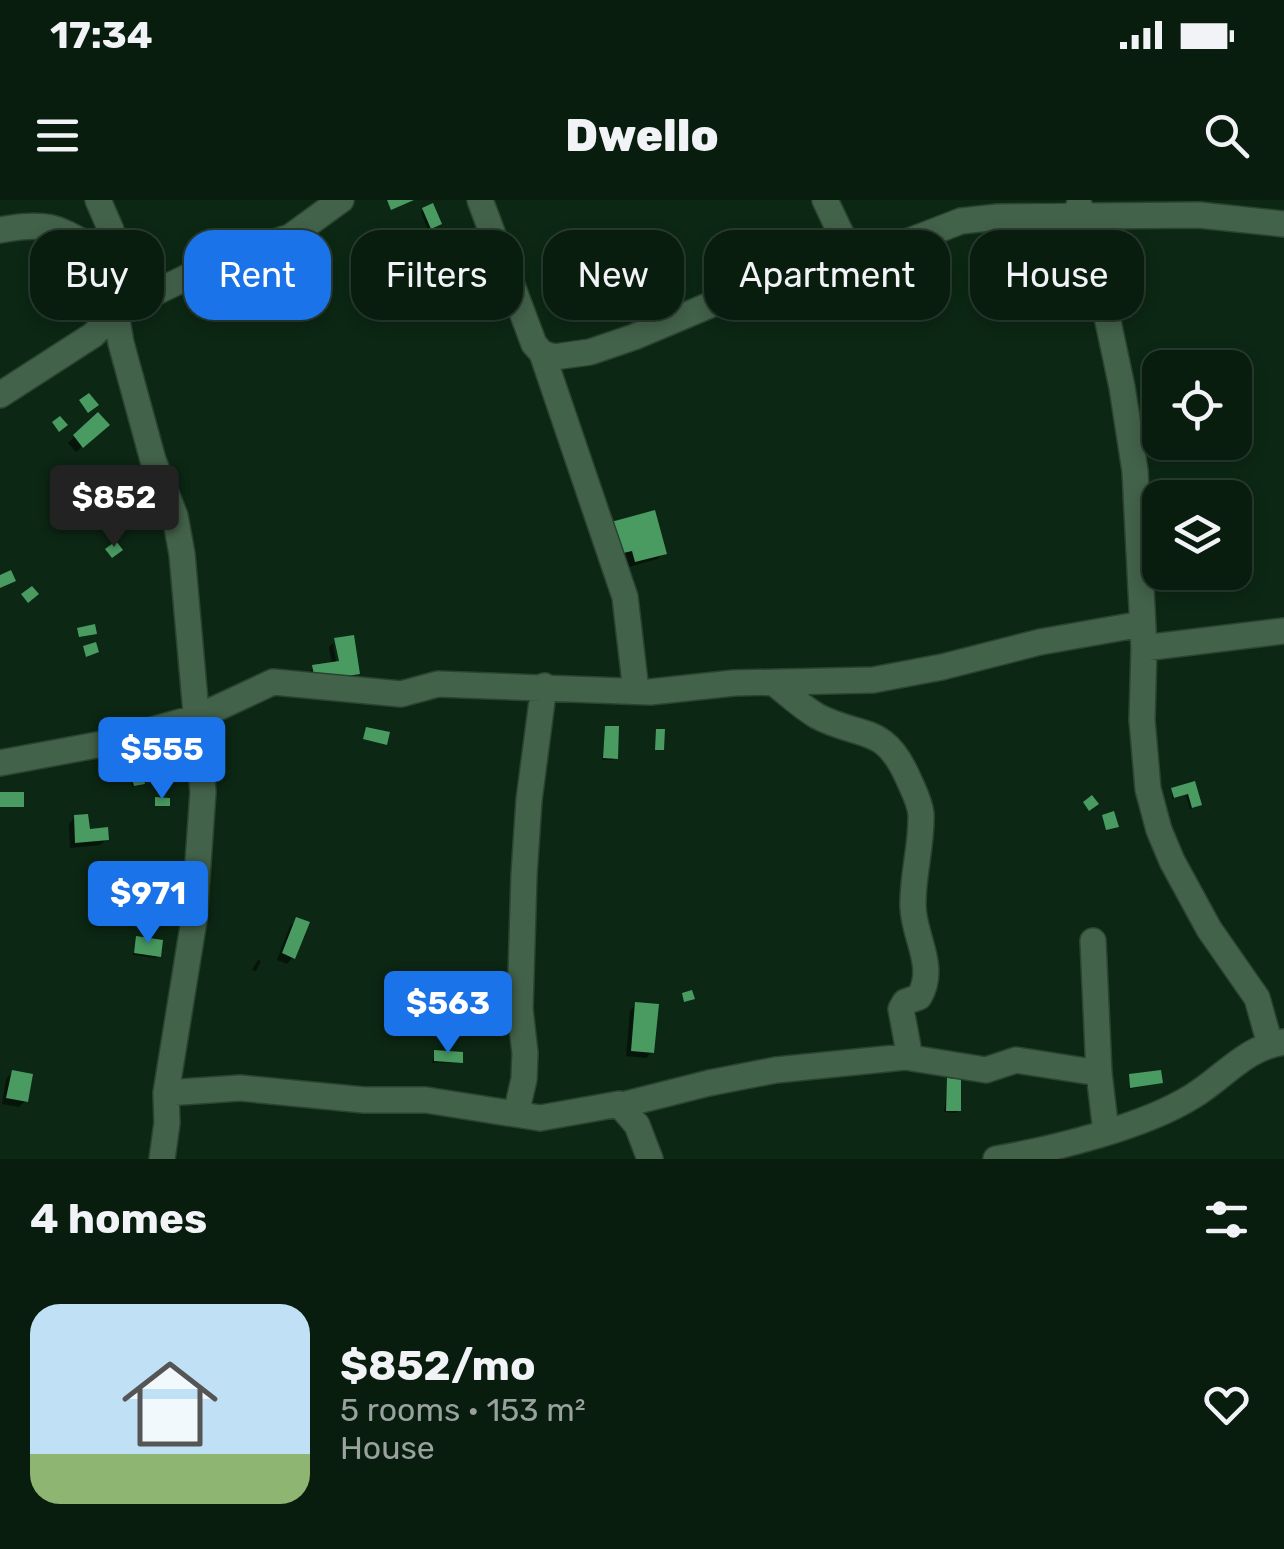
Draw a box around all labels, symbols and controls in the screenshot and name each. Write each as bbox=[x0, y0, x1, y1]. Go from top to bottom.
text: 17:34 bbox=[50, 12, 153, 58]
icon: menu bbox=[30, 108, 85, 163]
icon: search bbox=[1199, 108, 1254, 163]
text: Dwello bbox=[565, 109, 719, 162]
chip: Buy bbox=[30, 230, 164, 320]
chip: Rent bbox=[184, 230, 331, 320]
chip: Filters bbox=[351, 230, 523, 320]
chip: New bbox=[543, 230, 684, 320]
chip: Apartment bbox=[704, 230, 950, 320]
chip: House bbox=[970, 230, 1144, 320]
map controls bbox=[1142, 350, 1252, 590]
button: locate bbox=[1142, 350, 1252, 460]
pin: $852 bbox=[55, 465, 173, 550]
text: $852 bbox=[72, 478, 156, 516]
button: layers bbox=[1142, 480, 1252, 590]
pin: $555 bbox=[103, 717, 221, 802]
text: $555 bbox=[120, 730, 204, 768]
pin: $971 bbox=[89, 861, 207, 946]
text: $971 bbox=[110, 874, 186, 912]
pin: $563 bbox=[389, 971, 507, 1056]
text: $563 bbox=[406, 984, 490, 1022]
icon: filters bbox=[1199, 1192, 1254, 1247]
text: 4 homes bbox=[30, 1194, 207, 1244]
text: $852/mo bbox=[340, 1341, 536, 1391]
icon: home bbox=[110, 1344, 230, 1464]
icon: heart bbox=[1199, 1377, 1254, 1432]
text: 5 rooms · 153 m² bbox=[340, 1391, 586, 1429]
text: House bbox=[340, 1429, 435, 1467]

